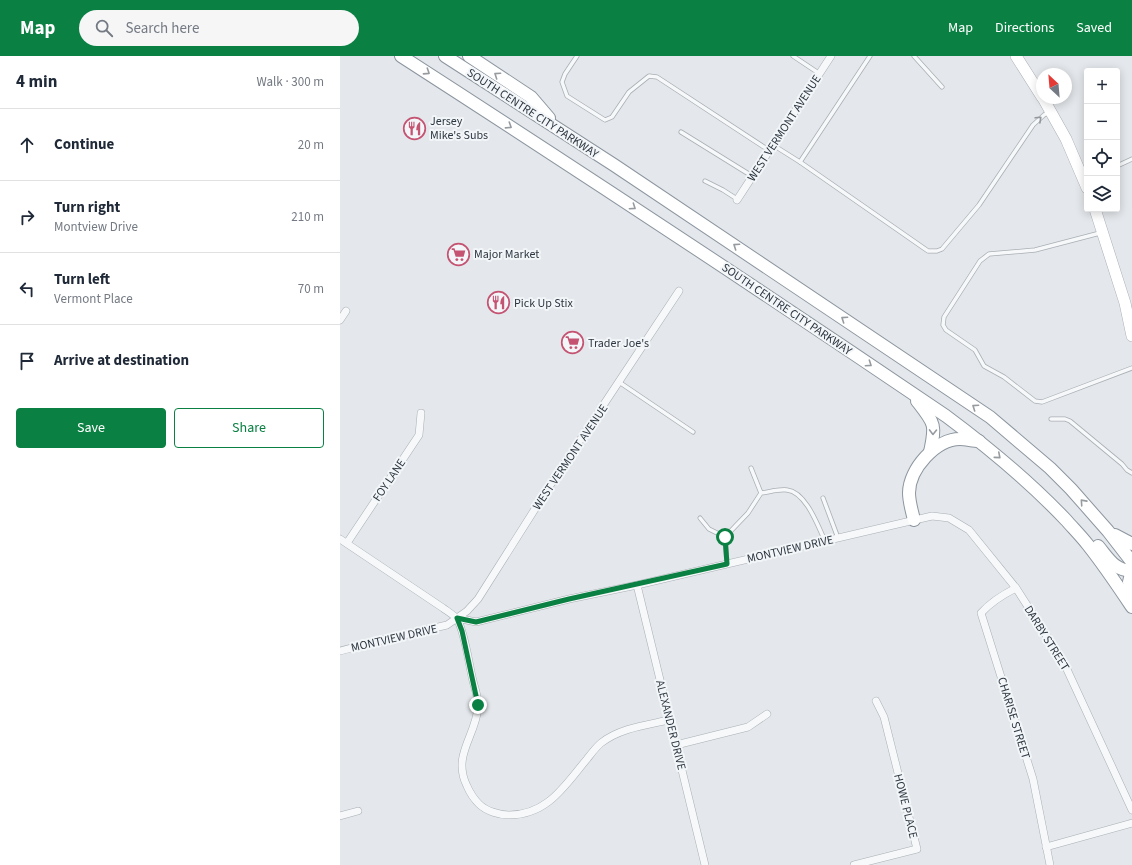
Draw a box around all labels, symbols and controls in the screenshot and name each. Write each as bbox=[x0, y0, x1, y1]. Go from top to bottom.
search box bbox=[79, 10, 359, 46]
text: Map bbox=[20, 15, 55, 42]
icon: search bbox=[93, 17, 115, 39]
text: Search here bbox=[125, 18, 199, 39]
text: Map bbox=[948, 18, 973, 38]
text: Directions bbox=[995, 18, 1054, 38]
text: Saved bbox=[1076, 18, 1112, 38]
street label: SOUTH CENTRE CITY PARKWAY bbox=[464, 64, 602, 163]
one-way arrow bbox=[423, 68, 430, 75]
north arrow bbox=[1036, 68, 1072, 104]
map controls bbox=[1084, 68, 1120, 212]
button: + bbox=[1084, 68, 1120, 104]
text: 4 min bbox=[16, 70, 57, 94]
street label: WEST VERMONT AVENUE bbox=[744, 72, 825, 185]
text: Walk · 300 m bbox=[256, 73, 324, 91]
one-way arrow bbox=[495, 73, 502, 80]
button: − bbox=[1084, 104, 1120, 140]
place label: Jersey Mike's Subs bbox=[430, 113, 488, 144]
restaurant icon: Jersey Mike's Subs bbox=[402, 115, 428, 141]
one-way arrow bbox=[1034, 117, 1042, 124]
one-way arrow bbox=[504, 121, 511, 128]
icon: ahead bbox=[16, 134, 38, 156]
text: Continue bbox=[54, 134, 114, 155]
text: 20 m bbox=[298, 136, 324, 154]
button: locate bbox=[1084, 140, 1120, 176]
button: layers bbox=[1084, 176, 1120, 212]
text: Turn right bbox=[54, 197, 120, 218]
one-way arrow bbox=[629, 202, 636, 209]
icon: right bbox=[16, 206, 38, 228]
text: 210 m bbox=[291, 208, 324, 226]
text: Montview Drive bbox=[54, 218, 138, 236]
supermarket icon: Major Market bbox=[446, 241, 472, 267]
one-way arrow bbox=[733, 244, 740, 251]
place label: Major Market bbox=[474, 246, 539, 263]
street label: SOUTH CENTRE CITY PARKWAY bbox=[718, 259, 856, 360]
text: Turn left bbox=[54, 269, 110, 290]
icon: left bbox=[16, 278, 38, 300]
text: 70 m bbox=[298, 280, 324, 298]
text: Vermont Place bbox=[54, 290, 133, 308]
restaurant icon: Pick Up Stix bbox=[486, 290, 512, 316]
place label: Pick Up Stix bbox=[514, 295, 573, 312]
one-way arrow bbox=[841, 317, 848, 324]
supermarket icon: Trader Joe's bbox=[559, 330, 585, 356]
place label: Trader Joe's bbox=[588, 335, 649, 352]
icon: arrive bbox=[16, 350, 38, 372]
text: Arrive at destination bbox=[54, 350, 189, 371]
one-way arrow bbox=[865, 360, 872, 367]
street label: WEST VERMONT AVENUE bbox=[529, 401, 612, 513]
one-way arrow bbox=[972, 404, 979, 412]
button: Save bbox=[16, 408, 166, 448]
button: Share bbox=[174, 408, 324, 448]
one-way arrow bbox=[929, 429, 937, 435]
one-way arrow bbox=[993, 452, 1000, 459]
street label: FOY LANE bbox=[369, 456, 410, 505]
one-way arrow bbox=[1080, 499, 1087, 507]
route start bbox=[716, 528, 734, 546]
street label: MONTVIEW DRIVE bbox=[745, 531, 835, 568]
street label: DARBY STREET bbox=[1020, 602, 1074, 675]
street label: MONTVIEW DRIVE bbox=[349, 620, 439, 657]
street label: CHARISE STREET bbox=[993, 675, 1034, 762]
street label: ALEXANDER DRIVE bbox=[651, 678, 690, 772]
route end bbox=[469, 696, 487, 714]
street label: HOWE PLACE bbox=[889, 772, 922, 840]

